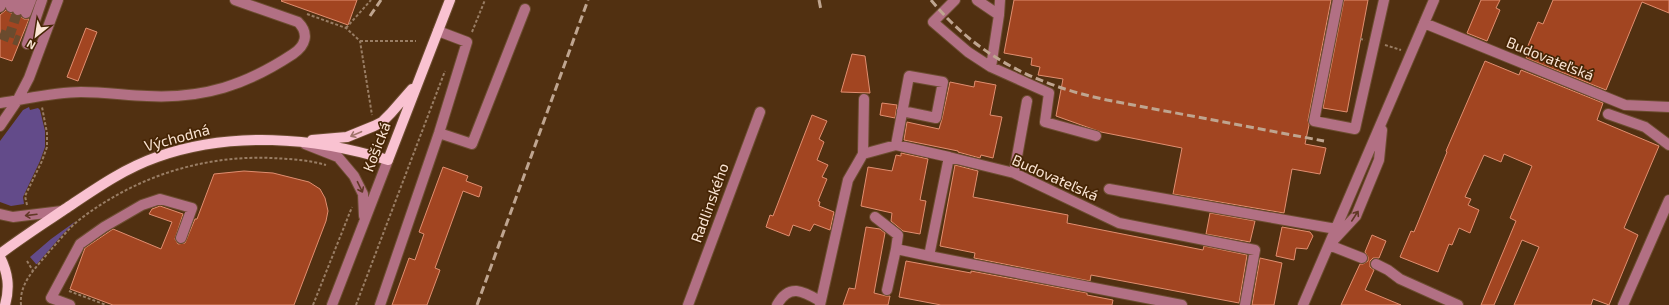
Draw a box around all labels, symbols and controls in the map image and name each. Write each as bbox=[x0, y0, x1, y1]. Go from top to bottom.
north arrow bbox=[16, 16, 56, 56]
street label: Budovateľská bbox=[1504, 32, 1597, 84]
text: N bbox=[24, 37, 37, 53]
street label: Košická bbox=[358, 119, 394, 174]
street label: Východná bbox=[142, 120, 211, 154]
one-way arrow bbox=[350, 131, 362, 138]
street label: Budovateľská bbox=[1009, 150, 1101, 204]
street label: Radlinského bbox=[686, 160, 732, 245]
one-way arrow bbox=[357, 181, 364, 193]
one-way arrow bbox=[1351, 210, 1359, 222]
one-way arrow bbox=[25, 211, 38, 219]

